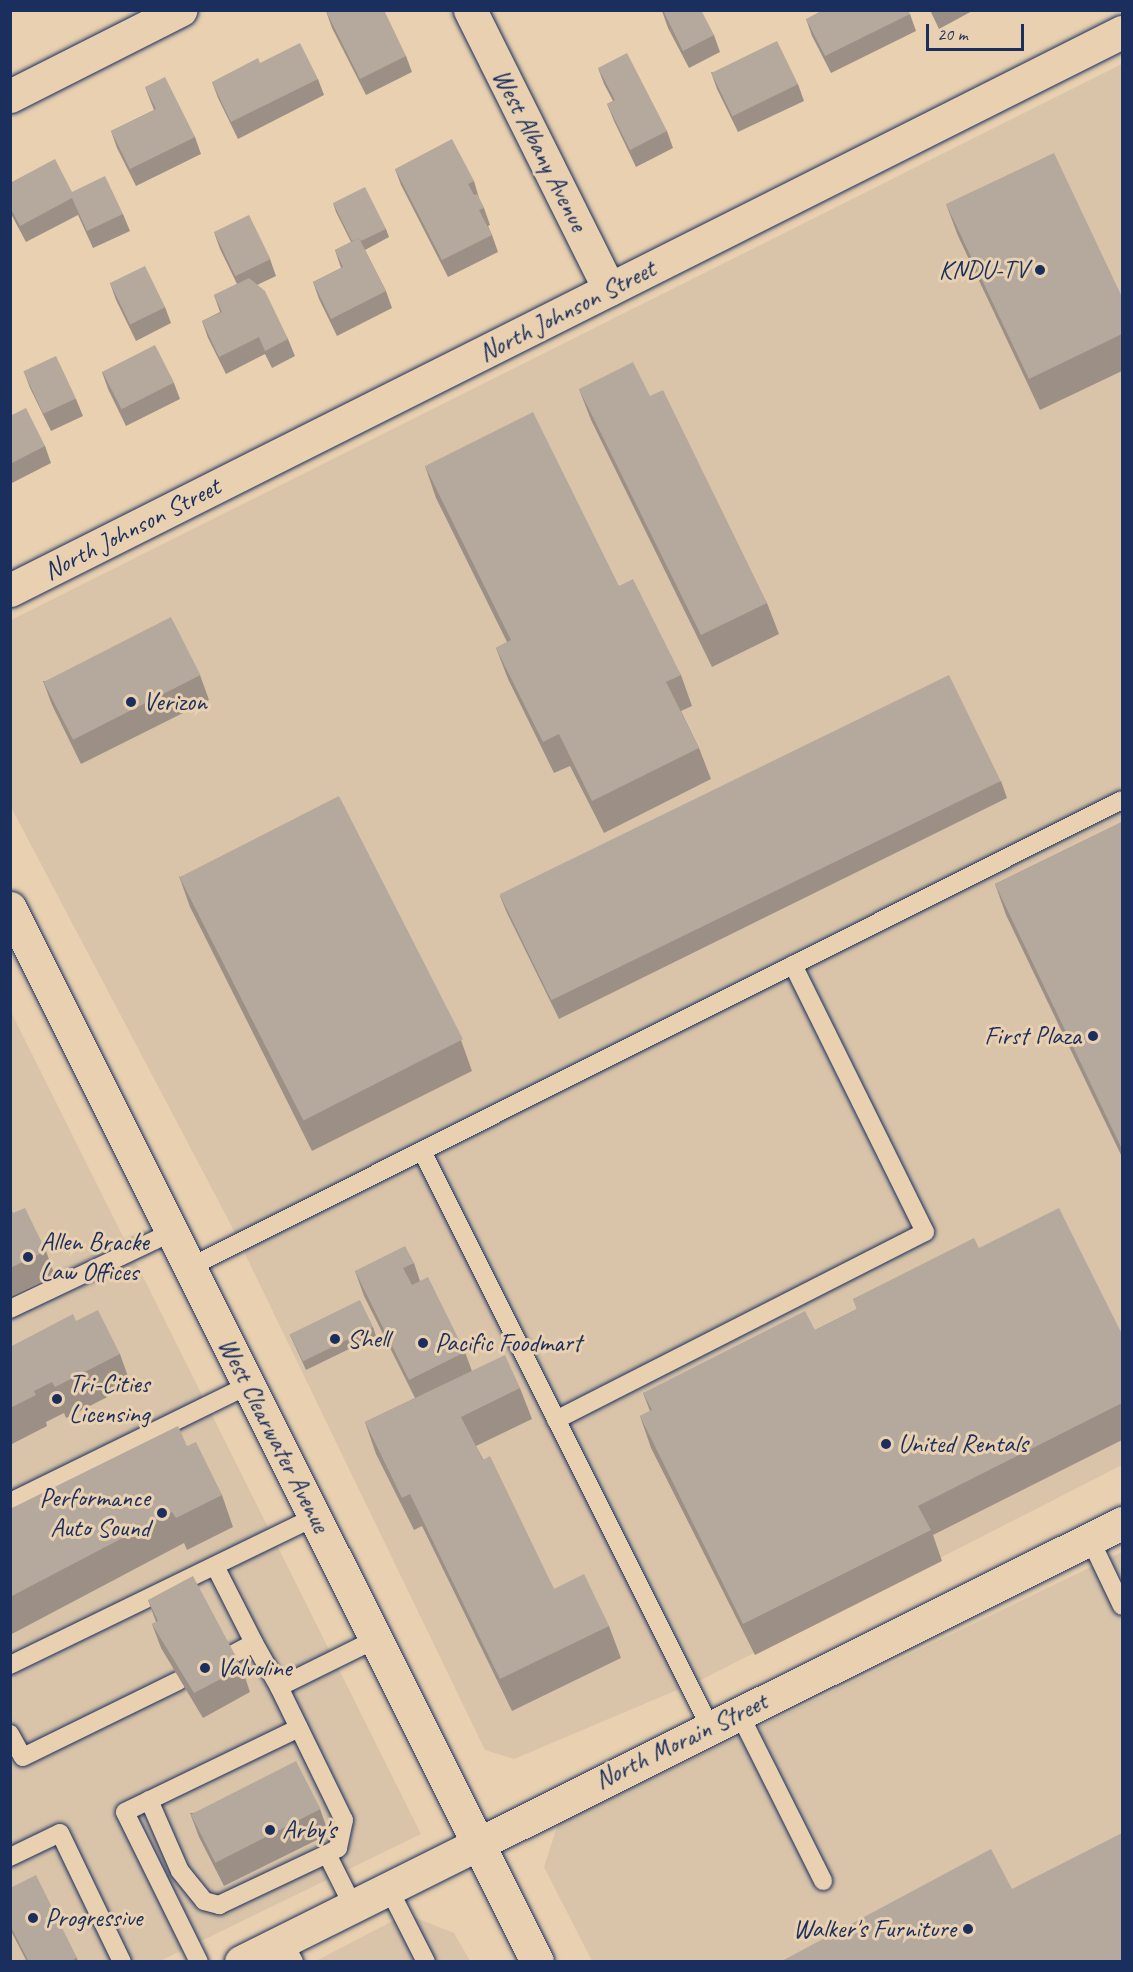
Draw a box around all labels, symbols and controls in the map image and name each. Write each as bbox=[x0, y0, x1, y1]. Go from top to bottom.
scale bar bbox=[929, 12, 1026, 50]
text: 20 m bbox=[937, 23, 968, 45]
street label: West Albany Avenue bbox=[486, 64, 594, 236]
street label: North Johnson Street bbox=[473, 253, 661, 369]
place label: KNDU-TV bbox=[939, 254, 1028, 286]
marker: KNDU-TV bbox=[1033, 263, 1047, 277]
street label: North Johnson Street bbox=[38, 471, 226, 587]
place label: Verizon bbox=[143, 686, 207, 718]
marker: Verizon bbox=[124, 695, 138, 709]
place label: First Plaza bbox=[984, 1020, 1081, 1052]
marker: First Plaza bbox=[1086, 1029, 1100, 1043]
place label: Allen Bracke Law Offices bbox=[40, 1226, 149, 1288]
marker: Allen Bracke Law Offices bbox=[21, 1250, 35, 1264]
place label: Shell bbox=[347, 1323, 389, 1355]
place label: Pacific Foodmart bbox=[435, 1327, 583, 1359]
marker: Shell bbox=[328, 1332, 342, 1346]
street label: West Clearwater Avenue bbox=[212, 1333, 336, 1537]
marker: Pacific Foodmart bbox=[416, 1336, 430, 1350]
place label: Tri-Cities Licensing bbox=[69, 1368, 150, 1430]
marker: Tri-Cities Licensing bbox=[50, 1392, 64, 1406]
place label: United Rentals bbox=[898, 1428, 1027, 1460]
marker: United Rentals bbox=[879, 1437, 893, 1451]
place label: Performance Auto Sound bbox=[39, 1482, 150, 1544]
marker: Performance Auto Sound bbox=[155, 1506, 169, 1520]
place label: Valvoline bbox=[217, 1652, 291, 1684]
marker: Valvoline bbox=[198, 1661, 212, 1675]
street label: North Morain Street bbox=[590, 1686, 772, 1796]
place label: Arby's bbox=[282, 1814, 336, 1846]
marker: Arby's bbox=[263, 1823, 277, 1837]
place label: Progressive bbox=[45, 1902, 142, 1934]
marker: Progressive bbox=[26, 1911, 40, 1925]
place label: Walker's Furniture bbox=[793, 1913, 956, 1945]
marker: Walker's Furniture bbox=[961, 1922, 975, 1936]

